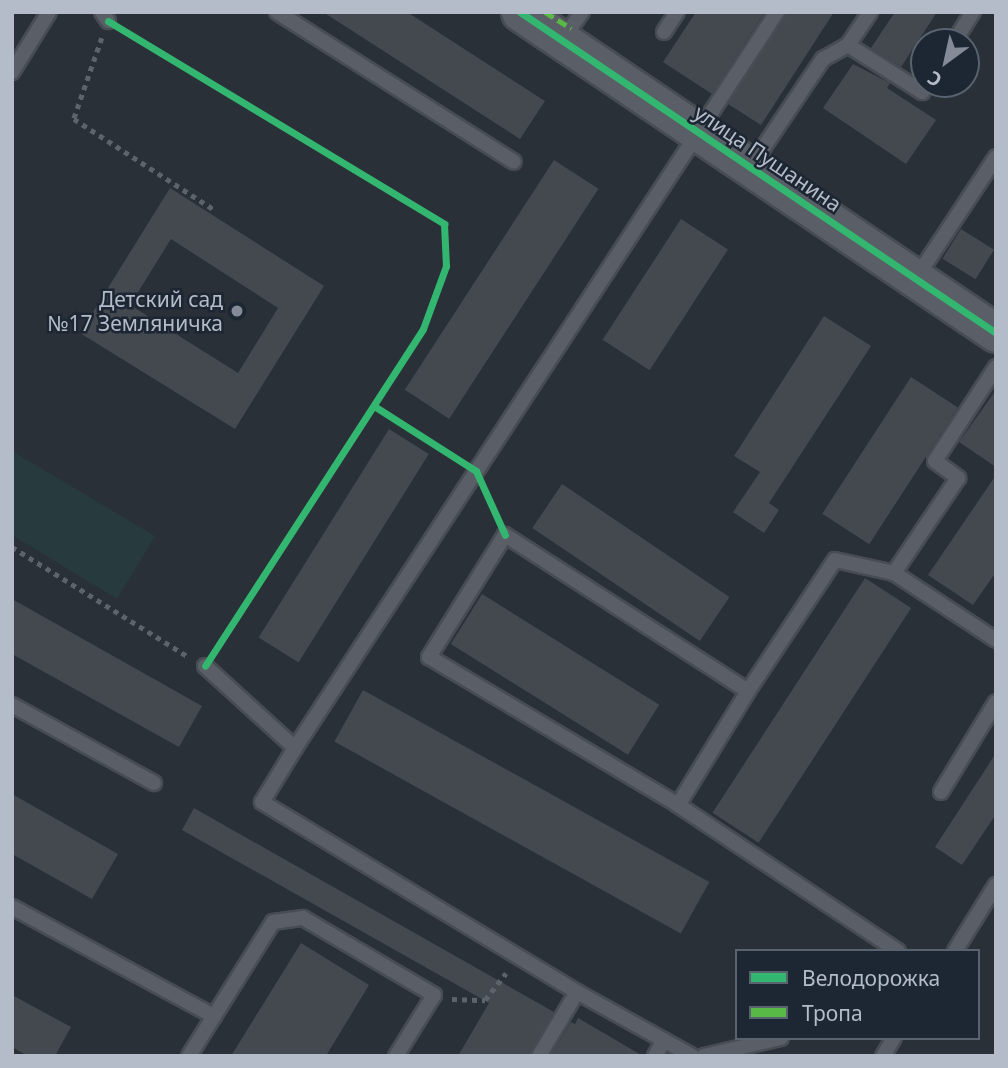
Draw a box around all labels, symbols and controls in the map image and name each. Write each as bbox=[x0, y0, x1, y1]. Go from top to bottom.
north arrow bbox=[910, 28, 980, 98]
text: С bbox=[922, 65, 947, 93]
street label: улица Пушанина bbox=[690, 99, 846, 217]
place label: Детский сад №17 Земляничка bbox=[47, 286, 223, 336]
marker: Детский сад №17 Земляничка bbox=[229, 303, 245, 319]
legend bbox=[735, 949, 980, 1040]
text: Велодорожка bbox=[802, 964, 940, 992]
text: Тропа bbox=[802, 999, 863, 1027]

